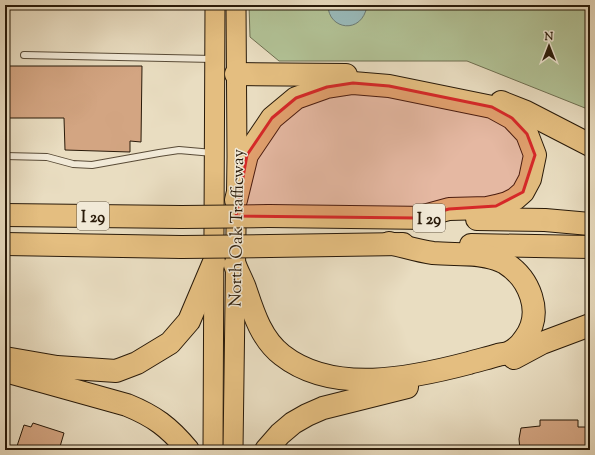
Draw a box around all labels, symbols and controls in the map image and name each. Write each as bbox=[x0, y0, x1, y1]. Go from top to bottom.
north arrow bbox=[529, 26, 569, 66]
text: N bbox=[544, 29, 554, 45]
street label: North Oak Trafficway bbox=[225, 148, 251, 307]
road number: I 29 bbox=[77, 202, 109, 230]
road number: I 29 bbox=[413, 204, 445, 232]

